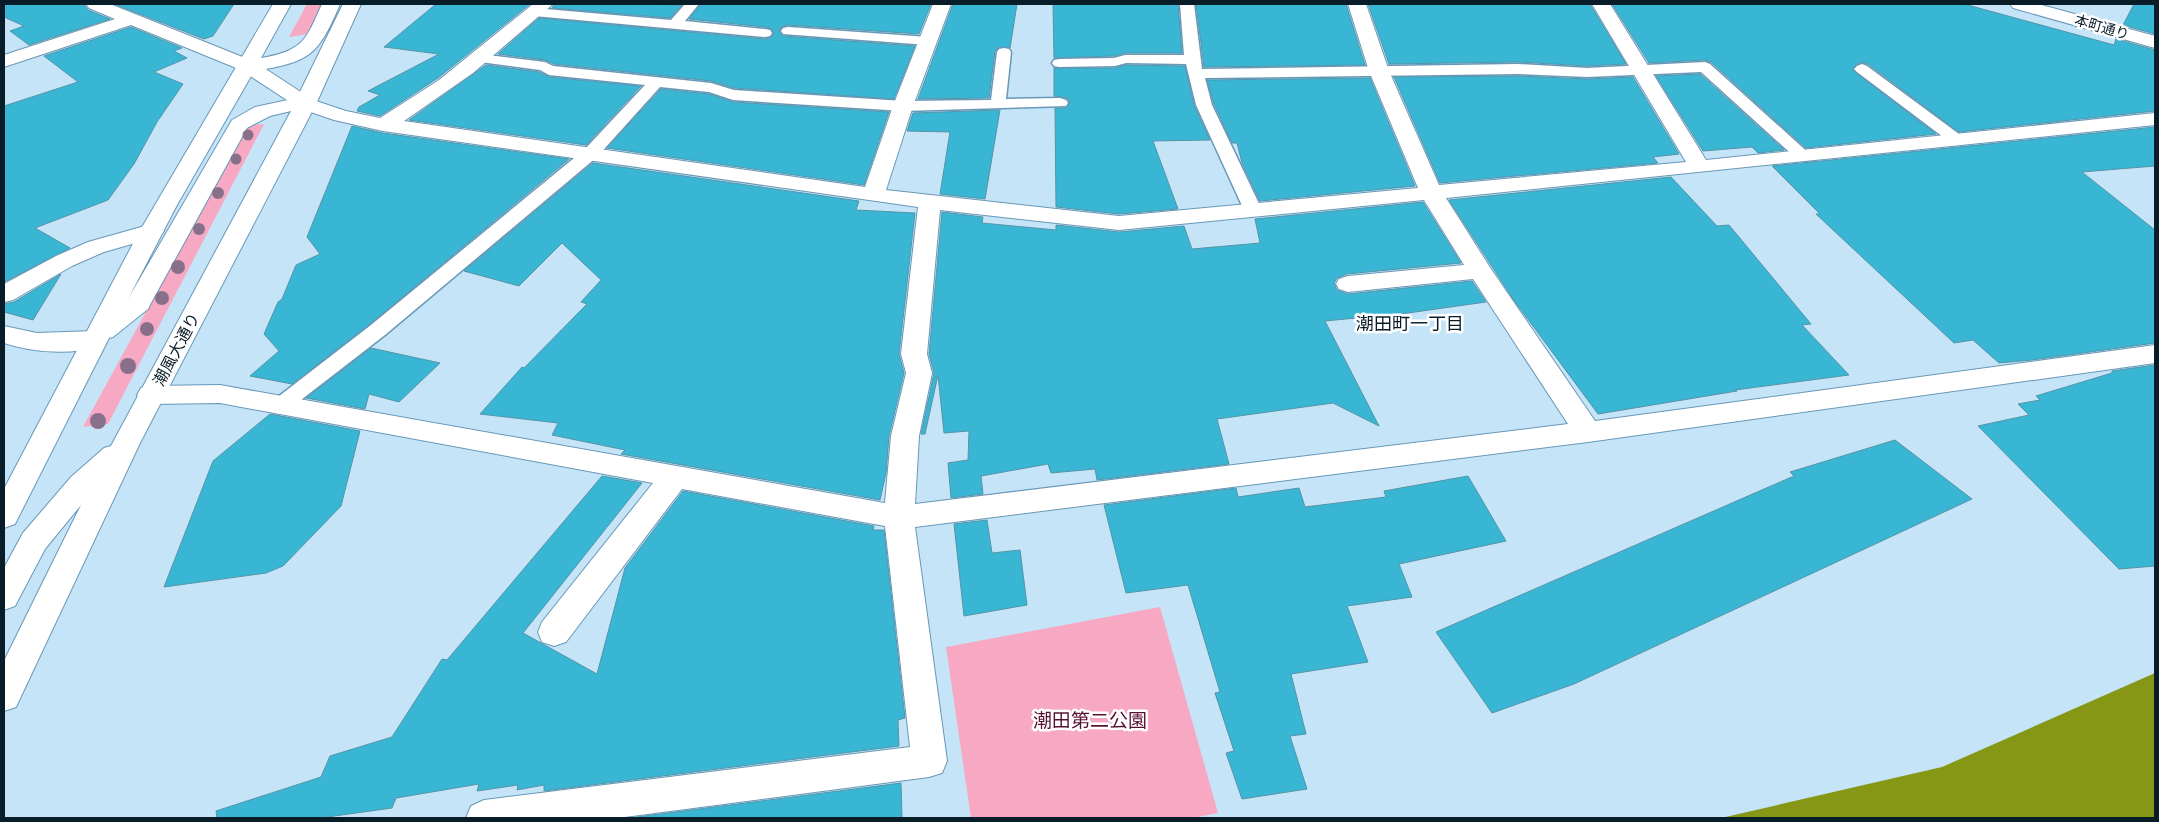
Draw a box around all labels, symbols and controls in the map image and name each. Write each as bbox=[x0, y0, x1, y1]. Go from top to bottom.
street label: 本町通り bbox=[2073, 11, 2131, 43]
street label: 潮風大通り bbox=[148, 309, 204, 389]
district label: 潮田町一丁目 bbox=[1356, 312, 1464, 336]
park label: 潮田第二公園 bbox=[1033, 708, 1147, 733]

